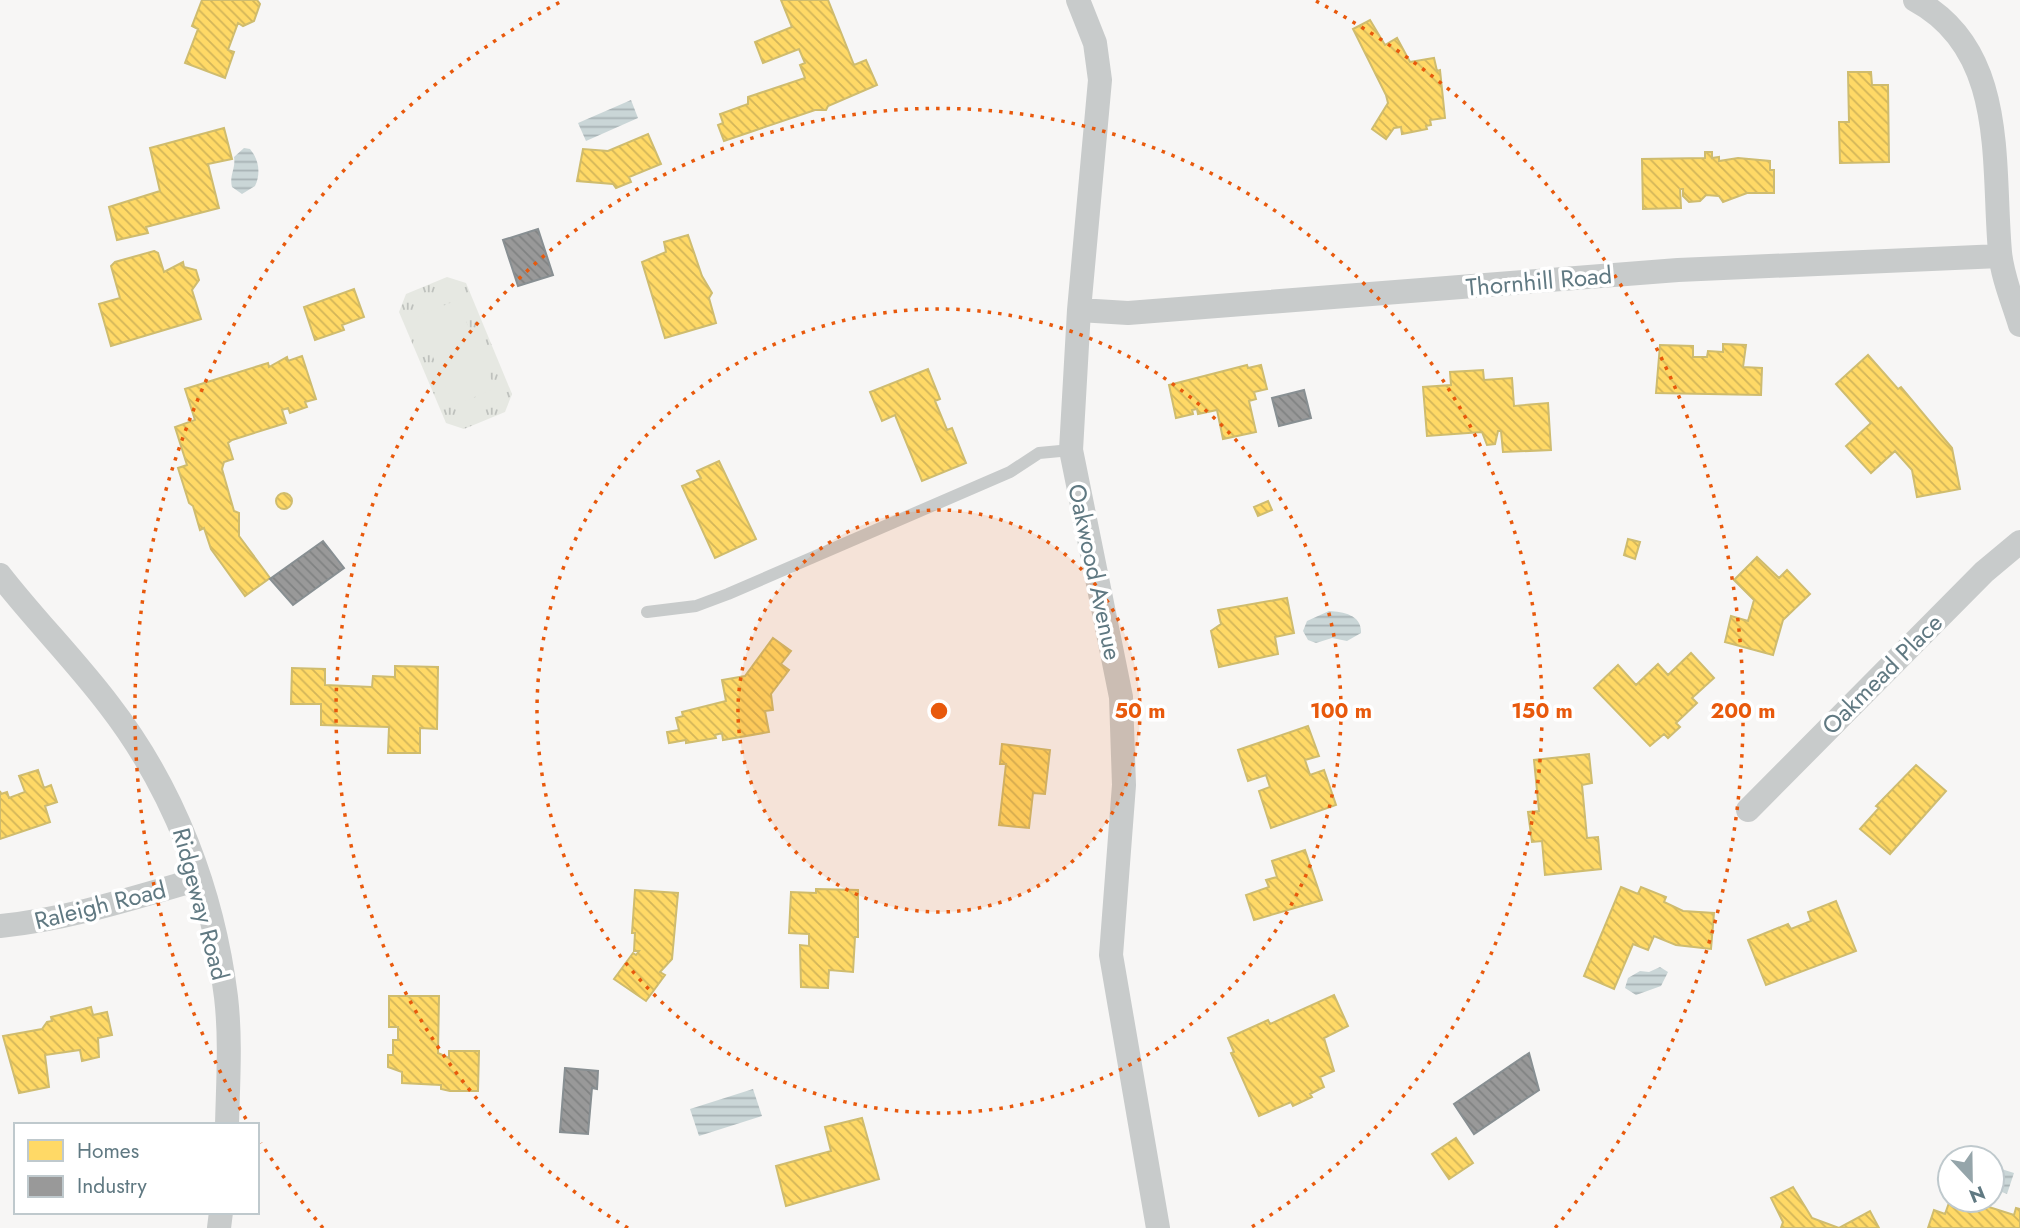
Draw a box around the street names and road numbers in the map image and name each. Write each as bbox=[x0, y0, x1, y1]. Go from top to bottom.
street label: Thornhill Road bbox=[1464, 257, 1614, 305]
street label: Oakwood Avenue bbox=[1059, 481, 1131, 663]
street label: Oakmead Place bbox=[1814, 606, 1950, 742]
street label: Ridgeway Road bbox=[164, 824, 238, 984]
street label: Raleigh Road bbox=[31, 872, 169, 938]

